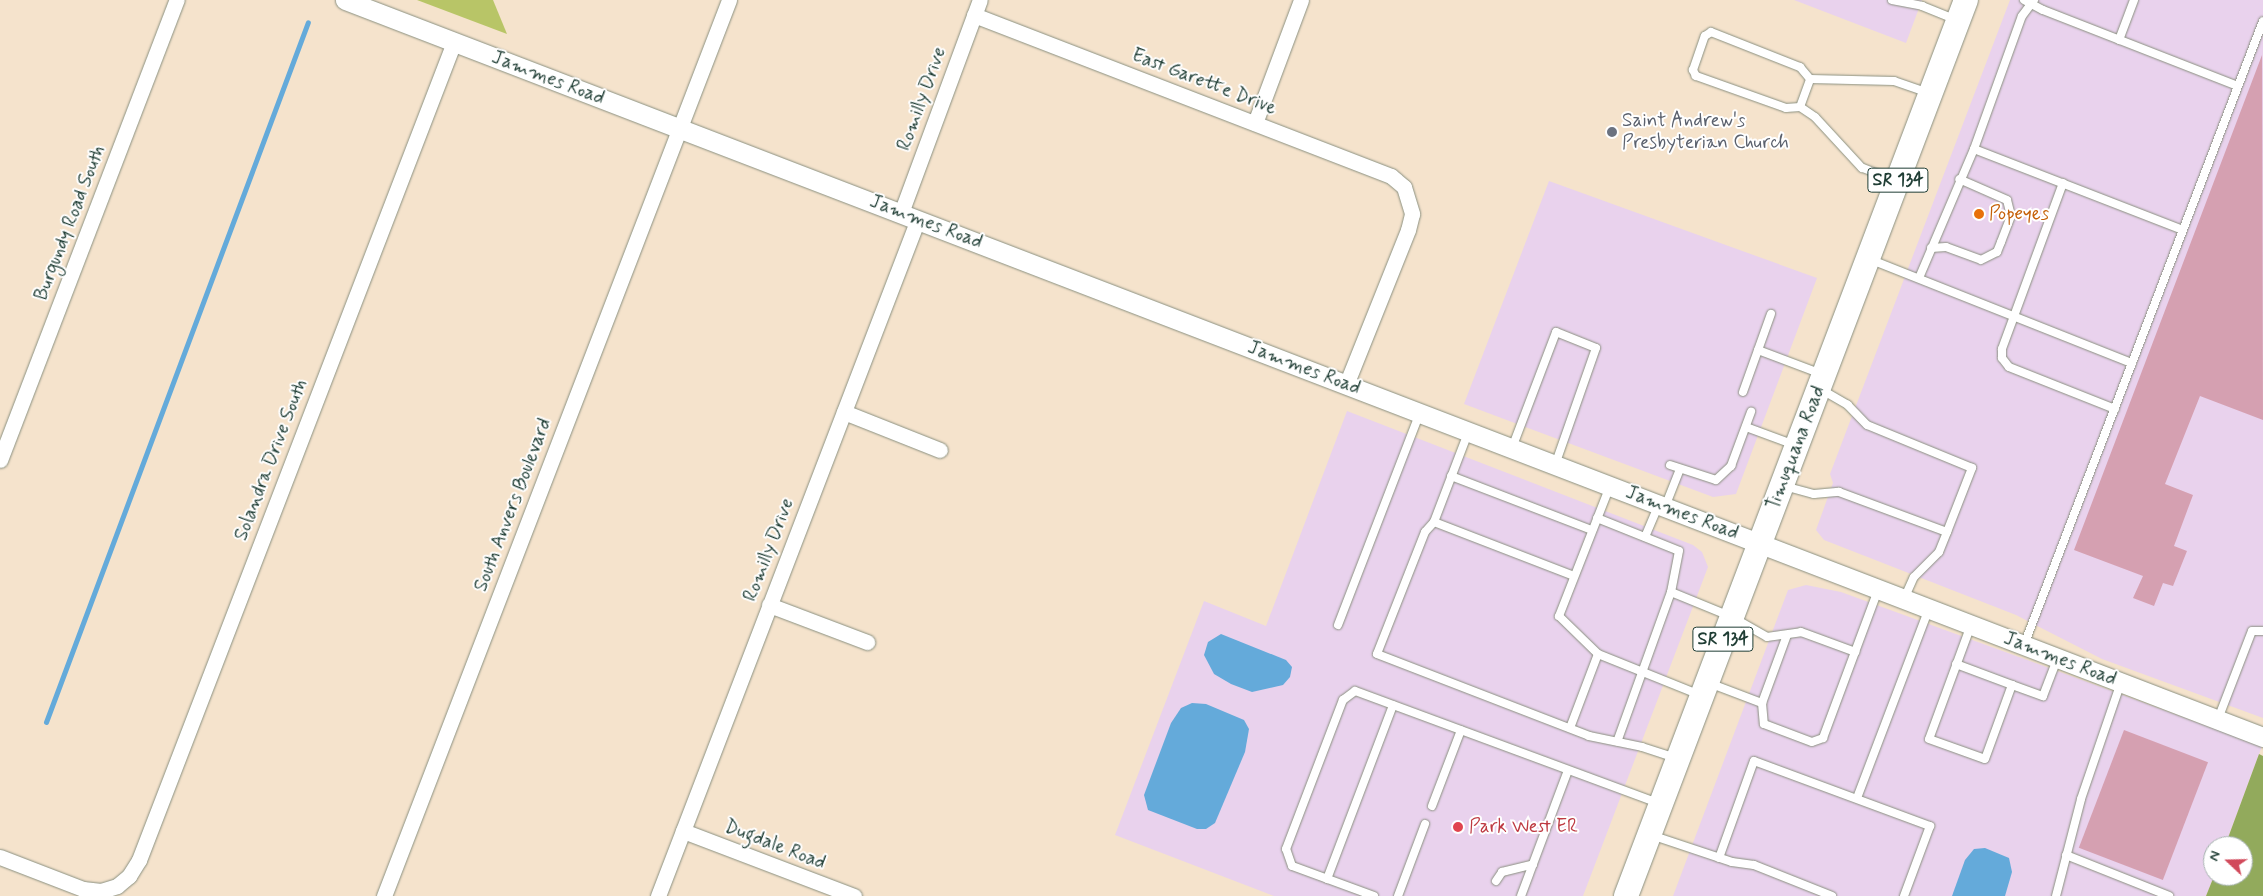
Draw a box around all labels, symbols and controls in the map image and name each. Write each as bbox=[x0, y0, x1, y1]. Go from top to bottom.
street label: East Garette Drive bbox=[1129, 44, 1279, 120]
street label: Romilly Drive bbox=[893, 45, 951, 153]
street label: Jammes Road bbox=[488, 46, 608, 110]
place label: Saint Andrew's Presbyterian Church bbox=[1622, 110, 1793, 154]
marker: Saint Andrew's Presbyterian Church bbox=[1606, 126, 1618, 138]
street label: Burgundy Road South bbox=[30, 143, 110, 303]
road number: SR 134 bbox=[1867, 164, 1929, 196]
street label: Jammes Road bbox=[866, 190, 986, 254]
place label: Popeyes bbox=[1989, 203, 2049, 225]
marker: Popeyes bbox=[1973, 208, 1985, 220]
street label: Jammes Road bbox=[1244, 336, 1364, 400]
street label: Solandra Drive South bbox=[230, 377, 312, 543]
street label: Timuquana Road bbox=[1762, 383, 1830, 513]
street label: South Anvers Boulevard bbox=[469, 415, 557, 595]
street label: Jammes Road bbox=[1622, 481, 1742, 545]
street label: Romilly Drive bbox=[739, 496, 799, 604]
road number: SR 134 bbox=[1692, 624, 1754, 654]
street label: Jammes Road bbox=[2000, 627, 2120, 691]
street label: Dugdale Road bbox=[721, 815, 829, 875]
place label: Park West ER bbox=[1469, 816, 1578, 838]
marker: Park West ER bbox=[1451, 820, 1465, 834]
north arrow bbox=[2203, 836, 2253, 886]
text: N bbox=[2205, 848, 2225, 864]

